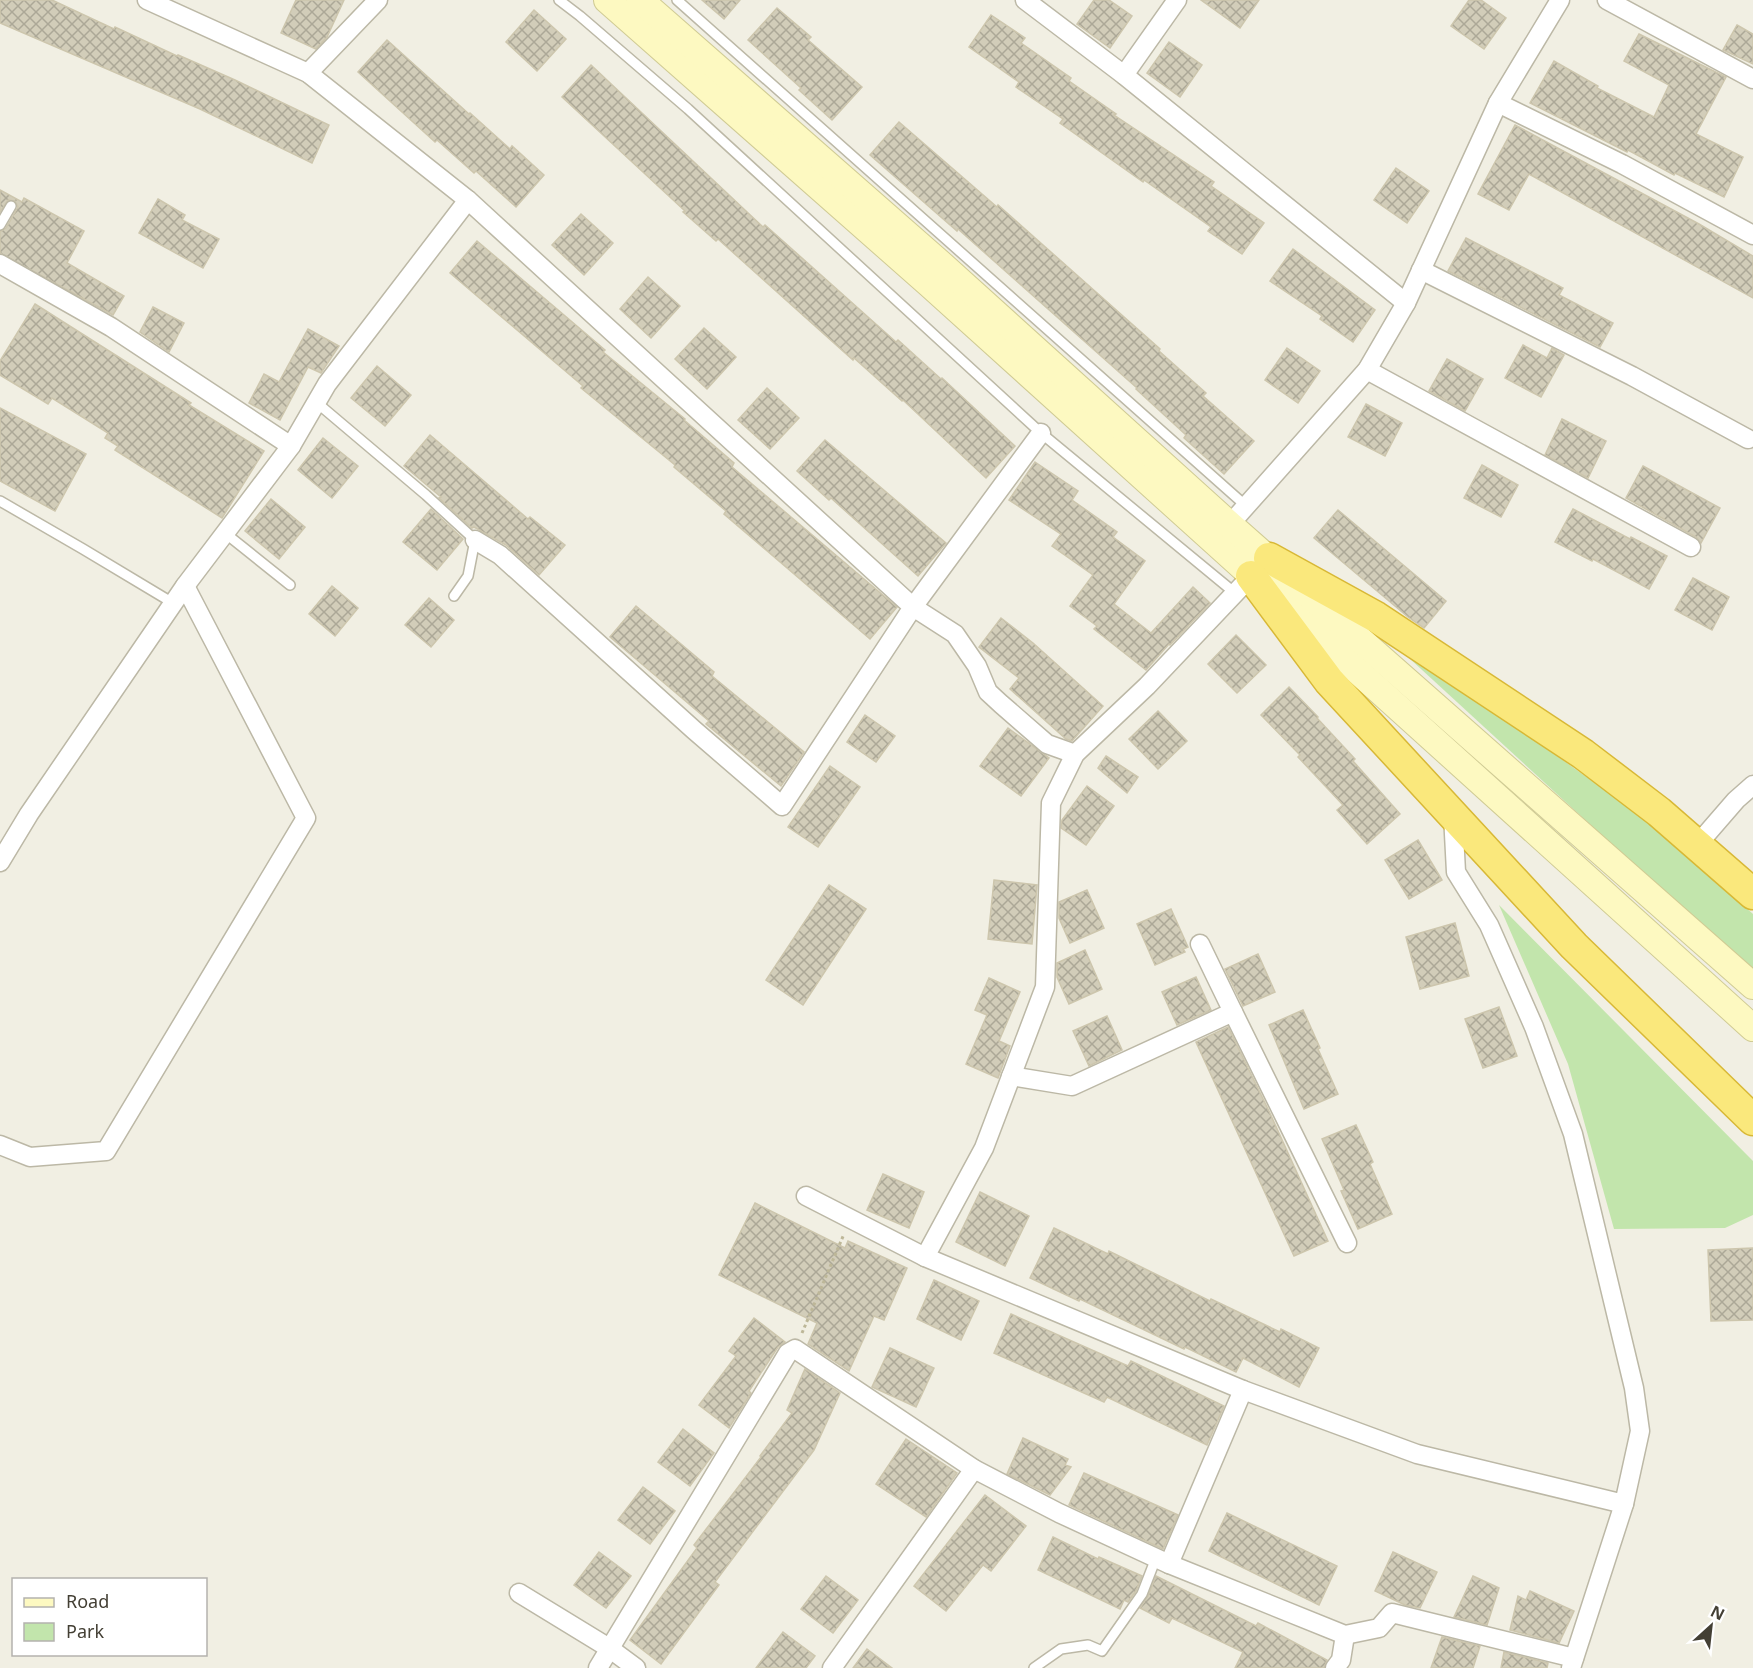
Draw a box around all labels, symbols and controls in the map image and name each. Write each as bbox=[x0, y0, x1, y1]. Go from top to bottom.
legend bbox=[12, 1578, 207, 1656]
text: Road bbox=[66, 1589, 109, 1613]
north arrow bbox=[1681, 1596, 1741, 1656]
text: N bbox=[1707, 1600, 1729, 1625]
text: Park bbox=[66, 1619, 104, 1643]

